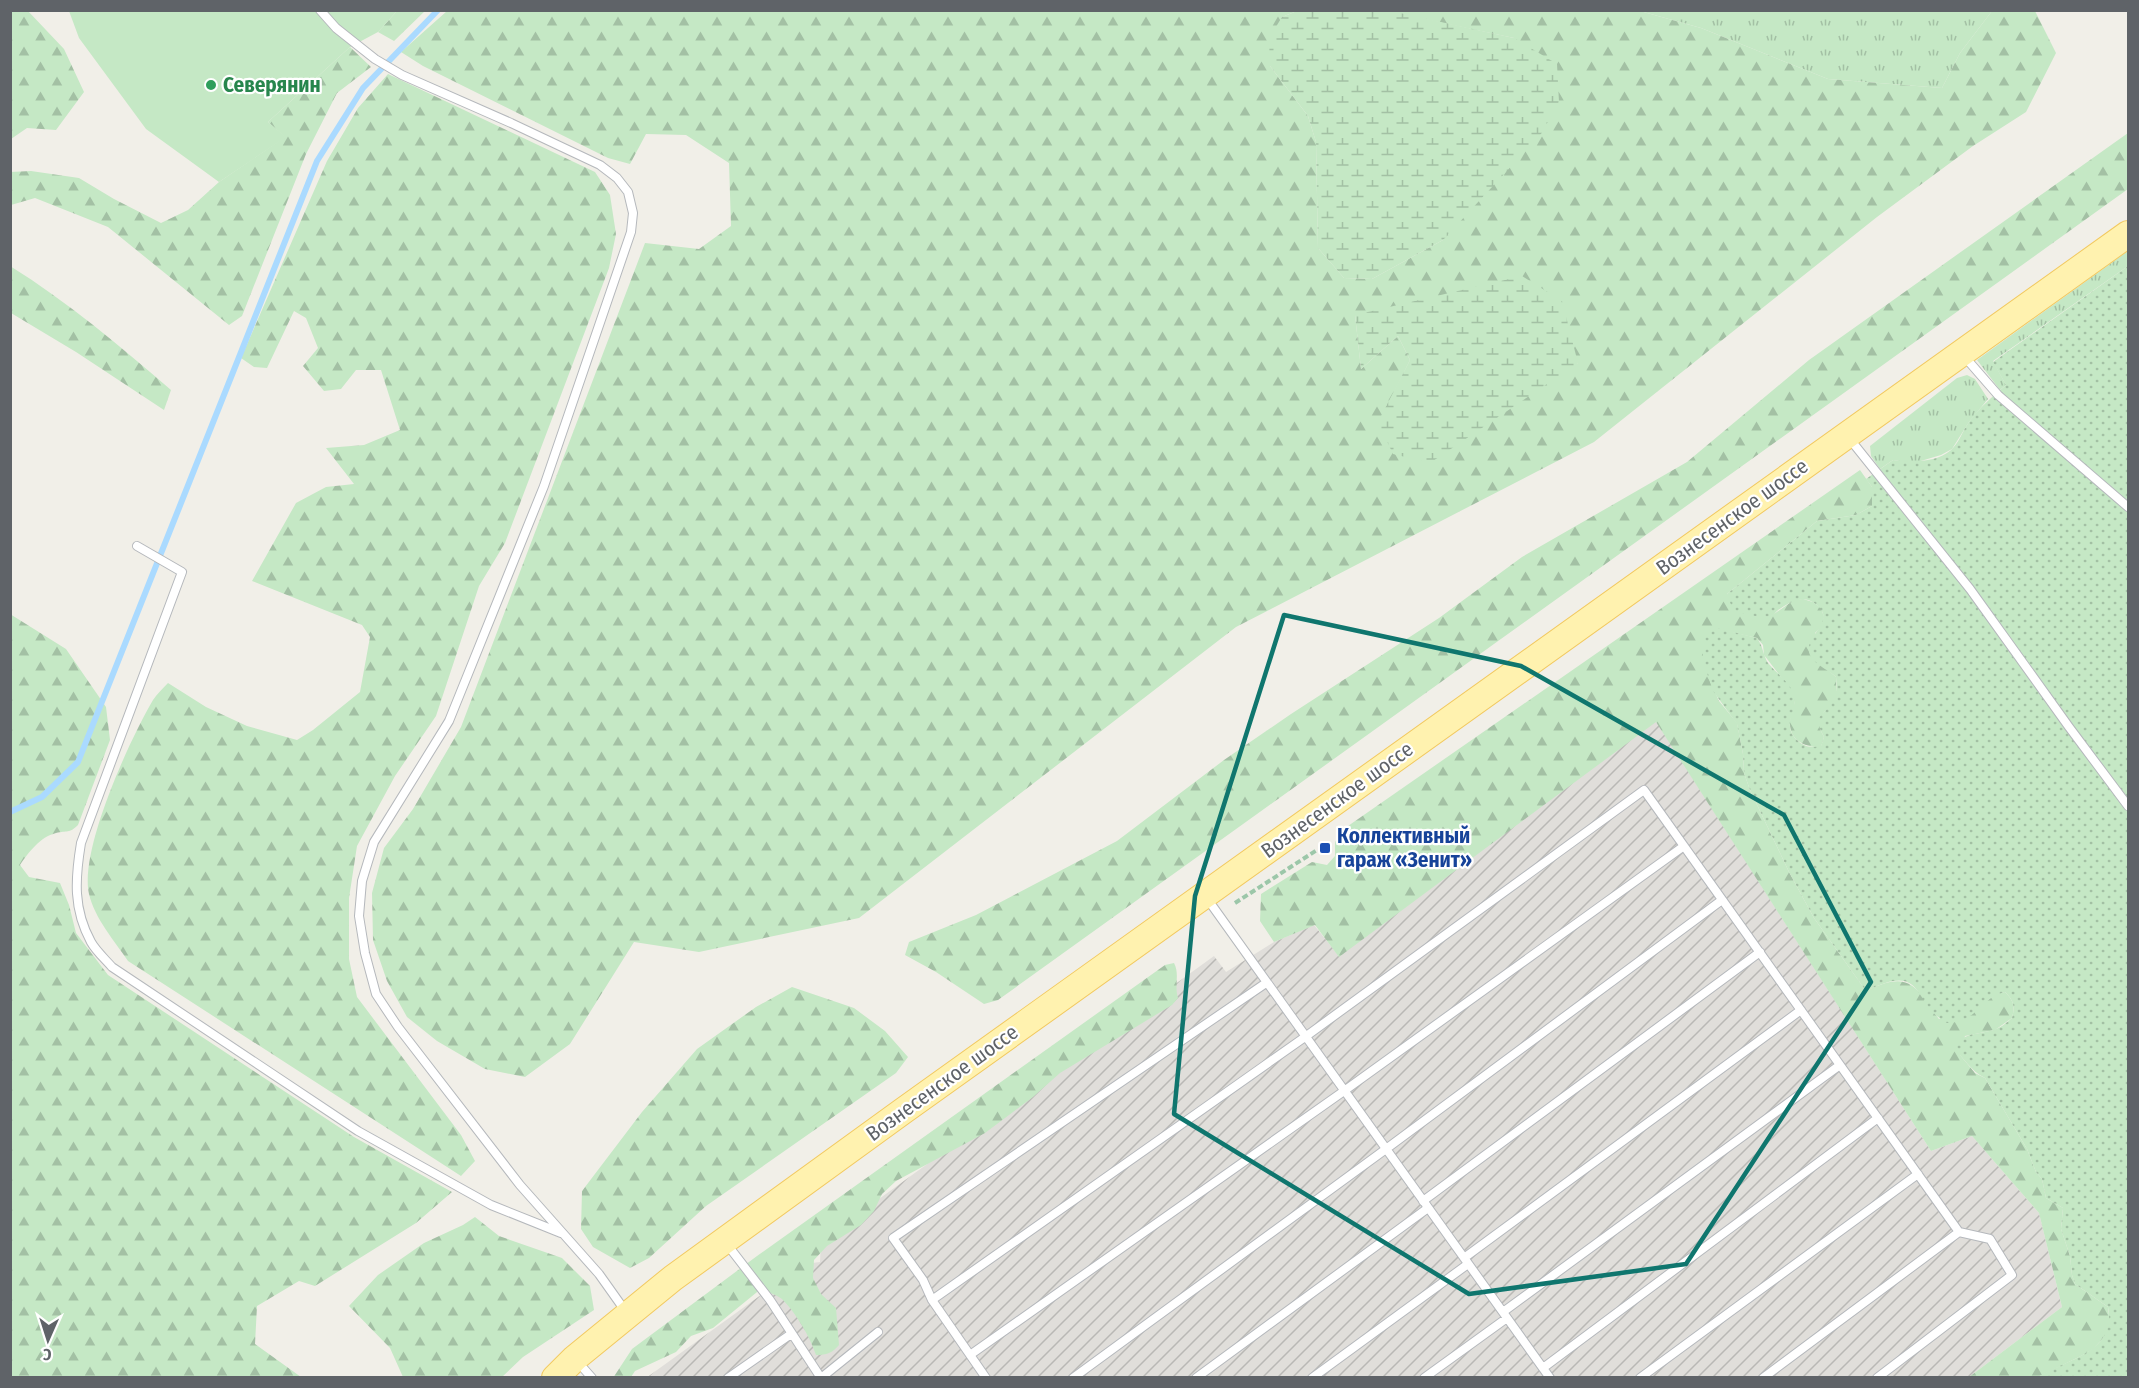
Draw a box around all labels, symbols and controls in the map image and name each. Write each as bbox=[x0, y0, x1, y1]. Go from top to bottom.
place label: Северянин bbox=[223, 72, 321, 98]
marker: Северянин bbox=[204, 78, 218, 92]
street label: Вознесенское шоссе bbox=[1651, 453, 1813, 581]
street label: Вознесенское шоссе bbox=[1256, 736, 1418, 864]
place label: Коллективный гараж «Зенит» bbox=[1337, 823, 1472, 873]
marker: Коллективный гараж «Зенит» bbox=[1318, 841, 1332, 855]
street label: Вознесенское шоссе bbox=[861, 1019, 1023, 1147]
north arrow bbox=[18, 1310, 78, 1370]
text: С bbox=[42, 1345, 52, 1364]

